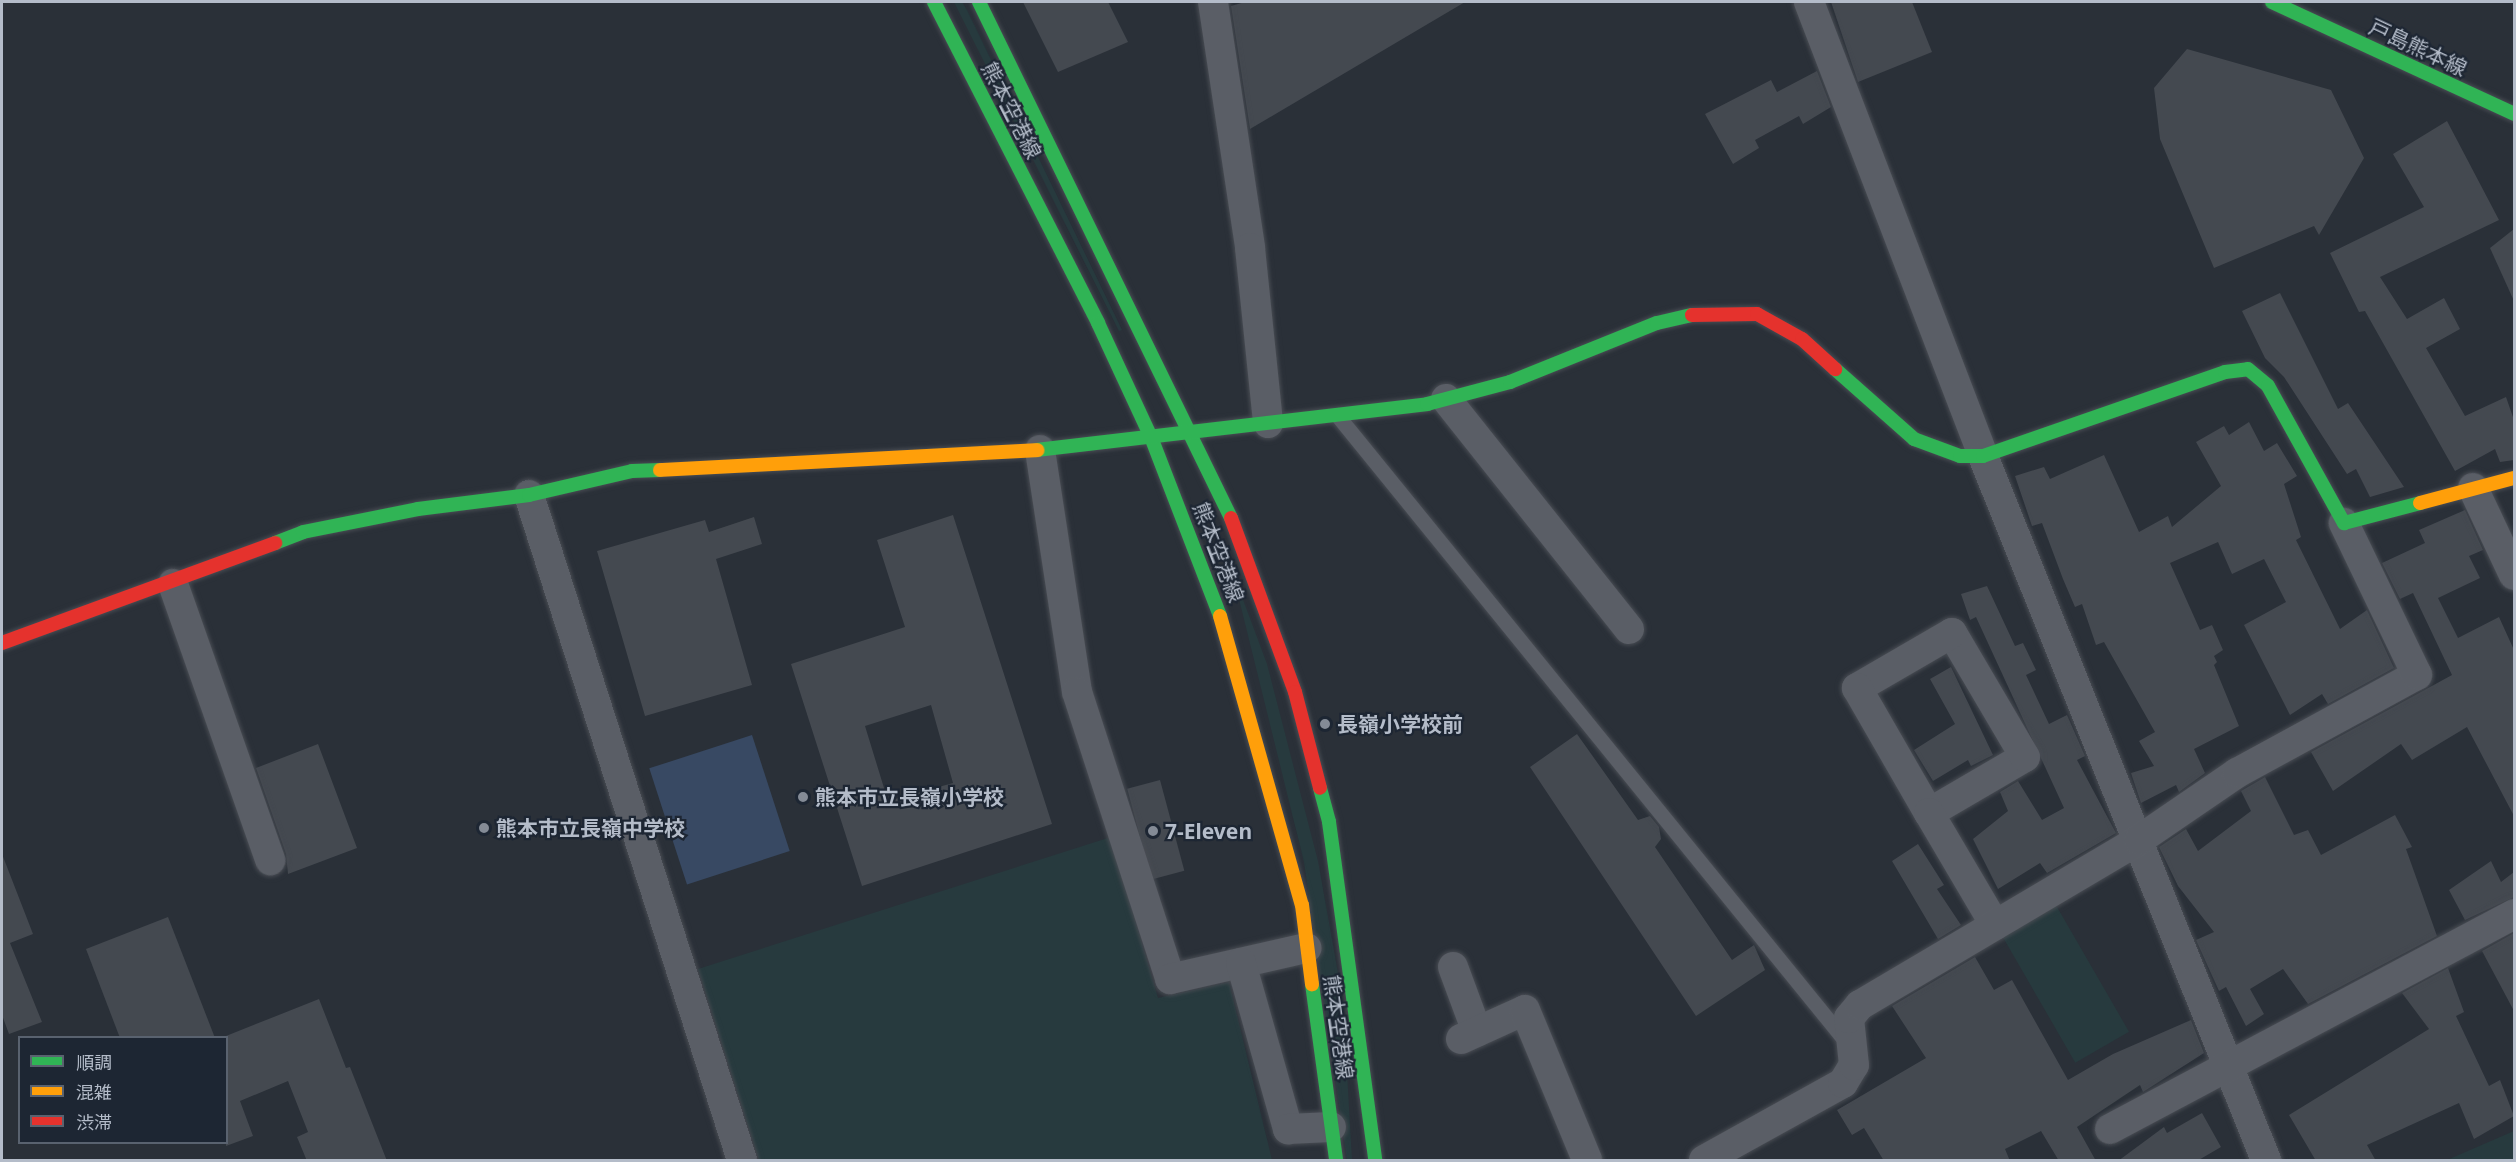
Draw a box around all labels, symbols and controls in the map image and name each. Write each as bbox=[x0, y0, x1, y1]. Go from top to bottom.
street label: 戸島熊本線 bbox=[2365, 13, 2471, 81]
street label: 熊本空港線 bbox=[977, 58, 1047, 162]
street label: 熊本空港線 bbox=[1188, 498, 1250, 606]
place label: 長嶺小学校前 bbox=[1337, 711, 1463, 737]
marker: 長嶺小学校前 bbox=[1318, 717, 1332, 731]
place label: 熊本市立長嶺小学校 bbox=[815, 784, 1004, 810]
marker: 熊本市立長嶺小学校 bbox=[796, 790, 810, 804]
place label: 熊本市立長嶺中学校 bbox=[496, 815, 685, 841]
place label: 7-Eleven bbox=[1165, 818, 1252, 844]
marker: 熊本市立長嶺中学校 bbox=[477, 821, 491, 835]
marker: 7-Eleven bbox=[1146, 824, 1160, 838]
street label: 熊本空港線 bbox=[1319, 973, 1359, 1081]
legend bbox=[18, 1036, 228, 1144]
text: 順調 bbox=[76, 1050, 112, 1074]
text: 混雑 bbox=[76, 1080, 112, 1104]
text: 渋滞 bbox=[76, 1110, 112, 1134]

